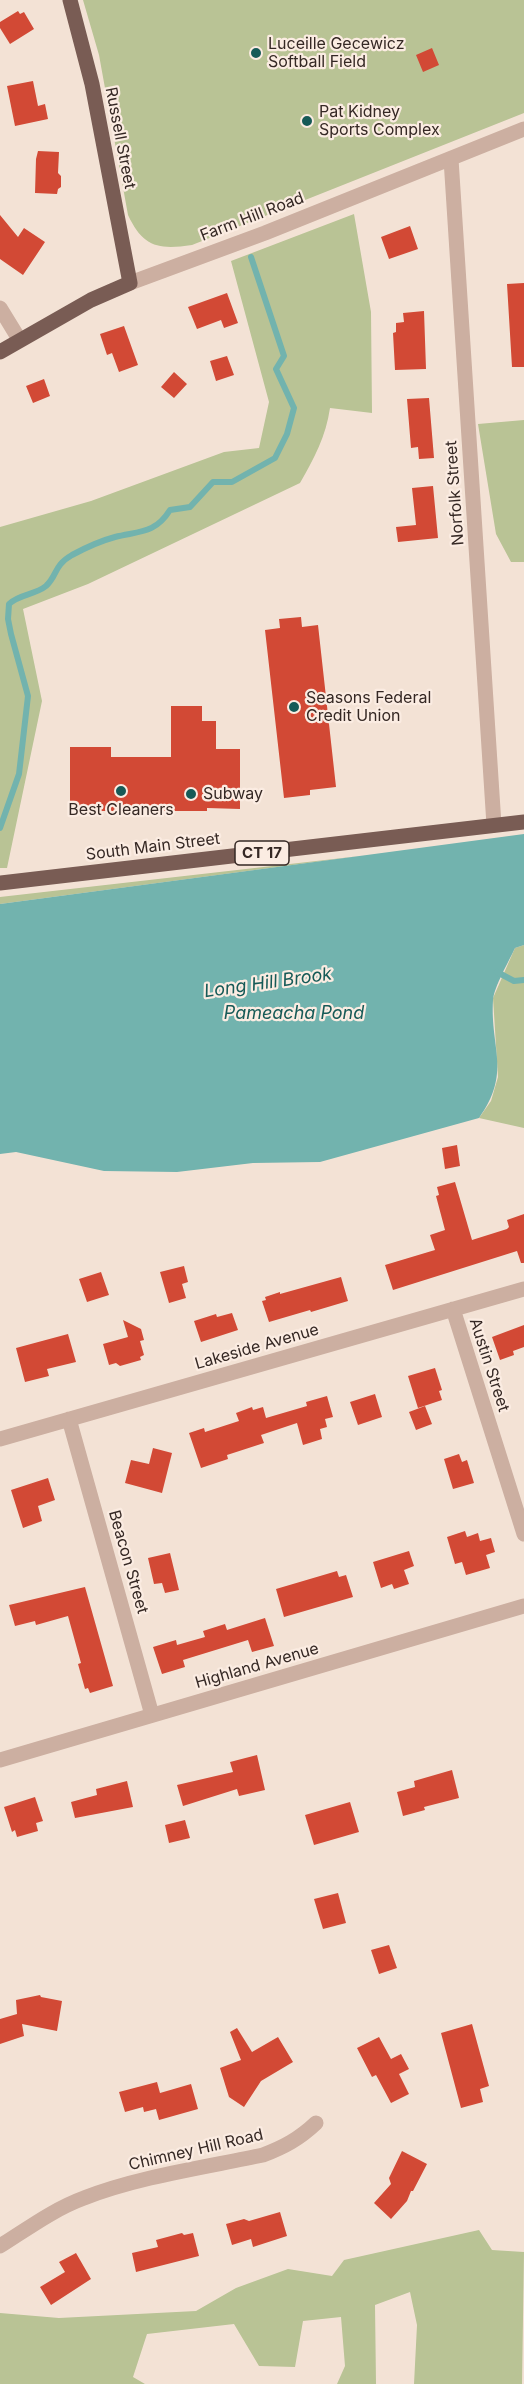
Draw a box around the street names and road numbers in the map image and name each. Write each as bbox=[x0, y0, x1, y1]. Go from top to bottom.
street label: Russell Street bbox=[101, 85, 139, 191]
street label: Farm Hill Road bbox=[197, 188, 307, 246]
street label: Norfolk Street bbox=[442, 440, 468, 546]
street label: South Main Street bbox=[85, 829, 221, 865]
road number: CT 17 bbox=[235, 841, 289, 865]
street label: Austin Street bbox=[465, 1316, 513, 1414]
street label: Lakeside Avenue bbox=[193, 1320, 321, 1374]
street label: Beacon Street bbox=[104, 1508, 152, 1616]
street label: Highland Avenue bbox=[193, 1639, 321, 1693]
street label: Chimney Hill Road bbox=[127, 2125, 265, 2175]

